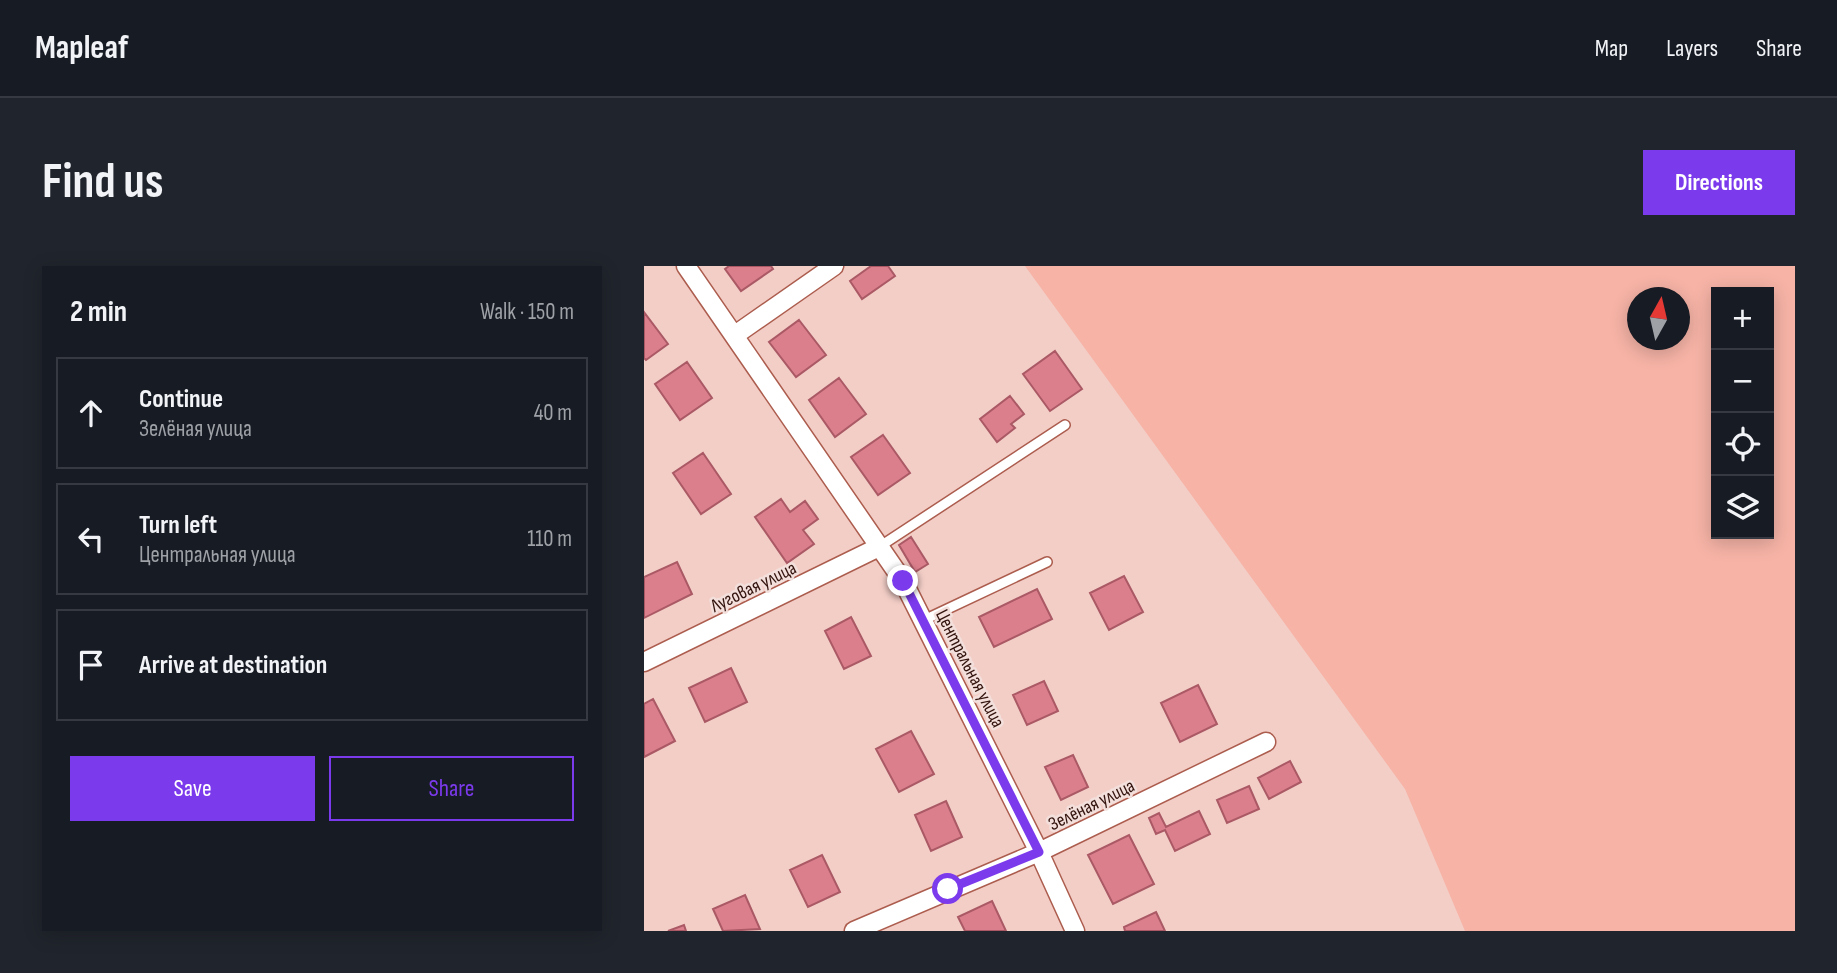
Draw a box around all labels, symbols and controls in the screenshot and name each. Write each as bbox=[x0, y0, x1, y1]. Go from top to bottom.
text: Mapleaf bbox=[35, 28, 128, 68]
text: Map bbox=[1595, 34, 1628, 63]
text: Layers bbox=[1666, 34, 1718, 63]
text: Share bbox=[1756, 34, 1802, 63]
button: Directions bbox=[1643, 150, 1795, 215]
text: Find us bbox=[42, 153, 164, 212]
north arrow bbox=[1627, 287, 1690, 350]
map controls bbox=[1711, 287, 1774, 539]
button: + bbox=[1711, 287, 1774, 350]
text: 2 min bbox=[70, 294, 127, 330]
text: Walk · 150 m bbox=[480, 298, 574, 326]
button: − bbox=[1711, 350, 1774, 413]
text: Continue bbox=[139, 384, 223, 415]
icon: ahead bbox=[72, 394, 110, 432]
text: 40 m bbox=[534, 399, 572, 427]
button: locate bbox=[1711, 413, 1774, 476]
text: Зелёная улица bbox=[139, 415, 252, 443]
button: layers bbox=[1711, 476, 1774, 539]
text: Turn left bbox=[139, 510, 217, 541]
icon: left bbox=[72, 520, 110, 558]
text: 110 m bbox=[527, 525, 572, 553]
text: Центральная улица bbox=[139, 541, 296, 569]
street label: Луговая улица bbox=[706, 557, 800, 618]
route end bbox=[887, 565, 918, 596]
street label: Центральная улица bbox=[930, 606, 1009, 732]
icon: arrive bbox=[72, 646, 110, 684]
text: Arrive at destination bbox=[139, 650, 327, 681]
button: Save bbox=[70, 756, 315, 821]
button: Share bbox=[329, 756, 574, 821]
street label: Зелёная улица bbox=[1045, 775, 1139, 836]
route start bbox=[932, 873, 963, 904]

